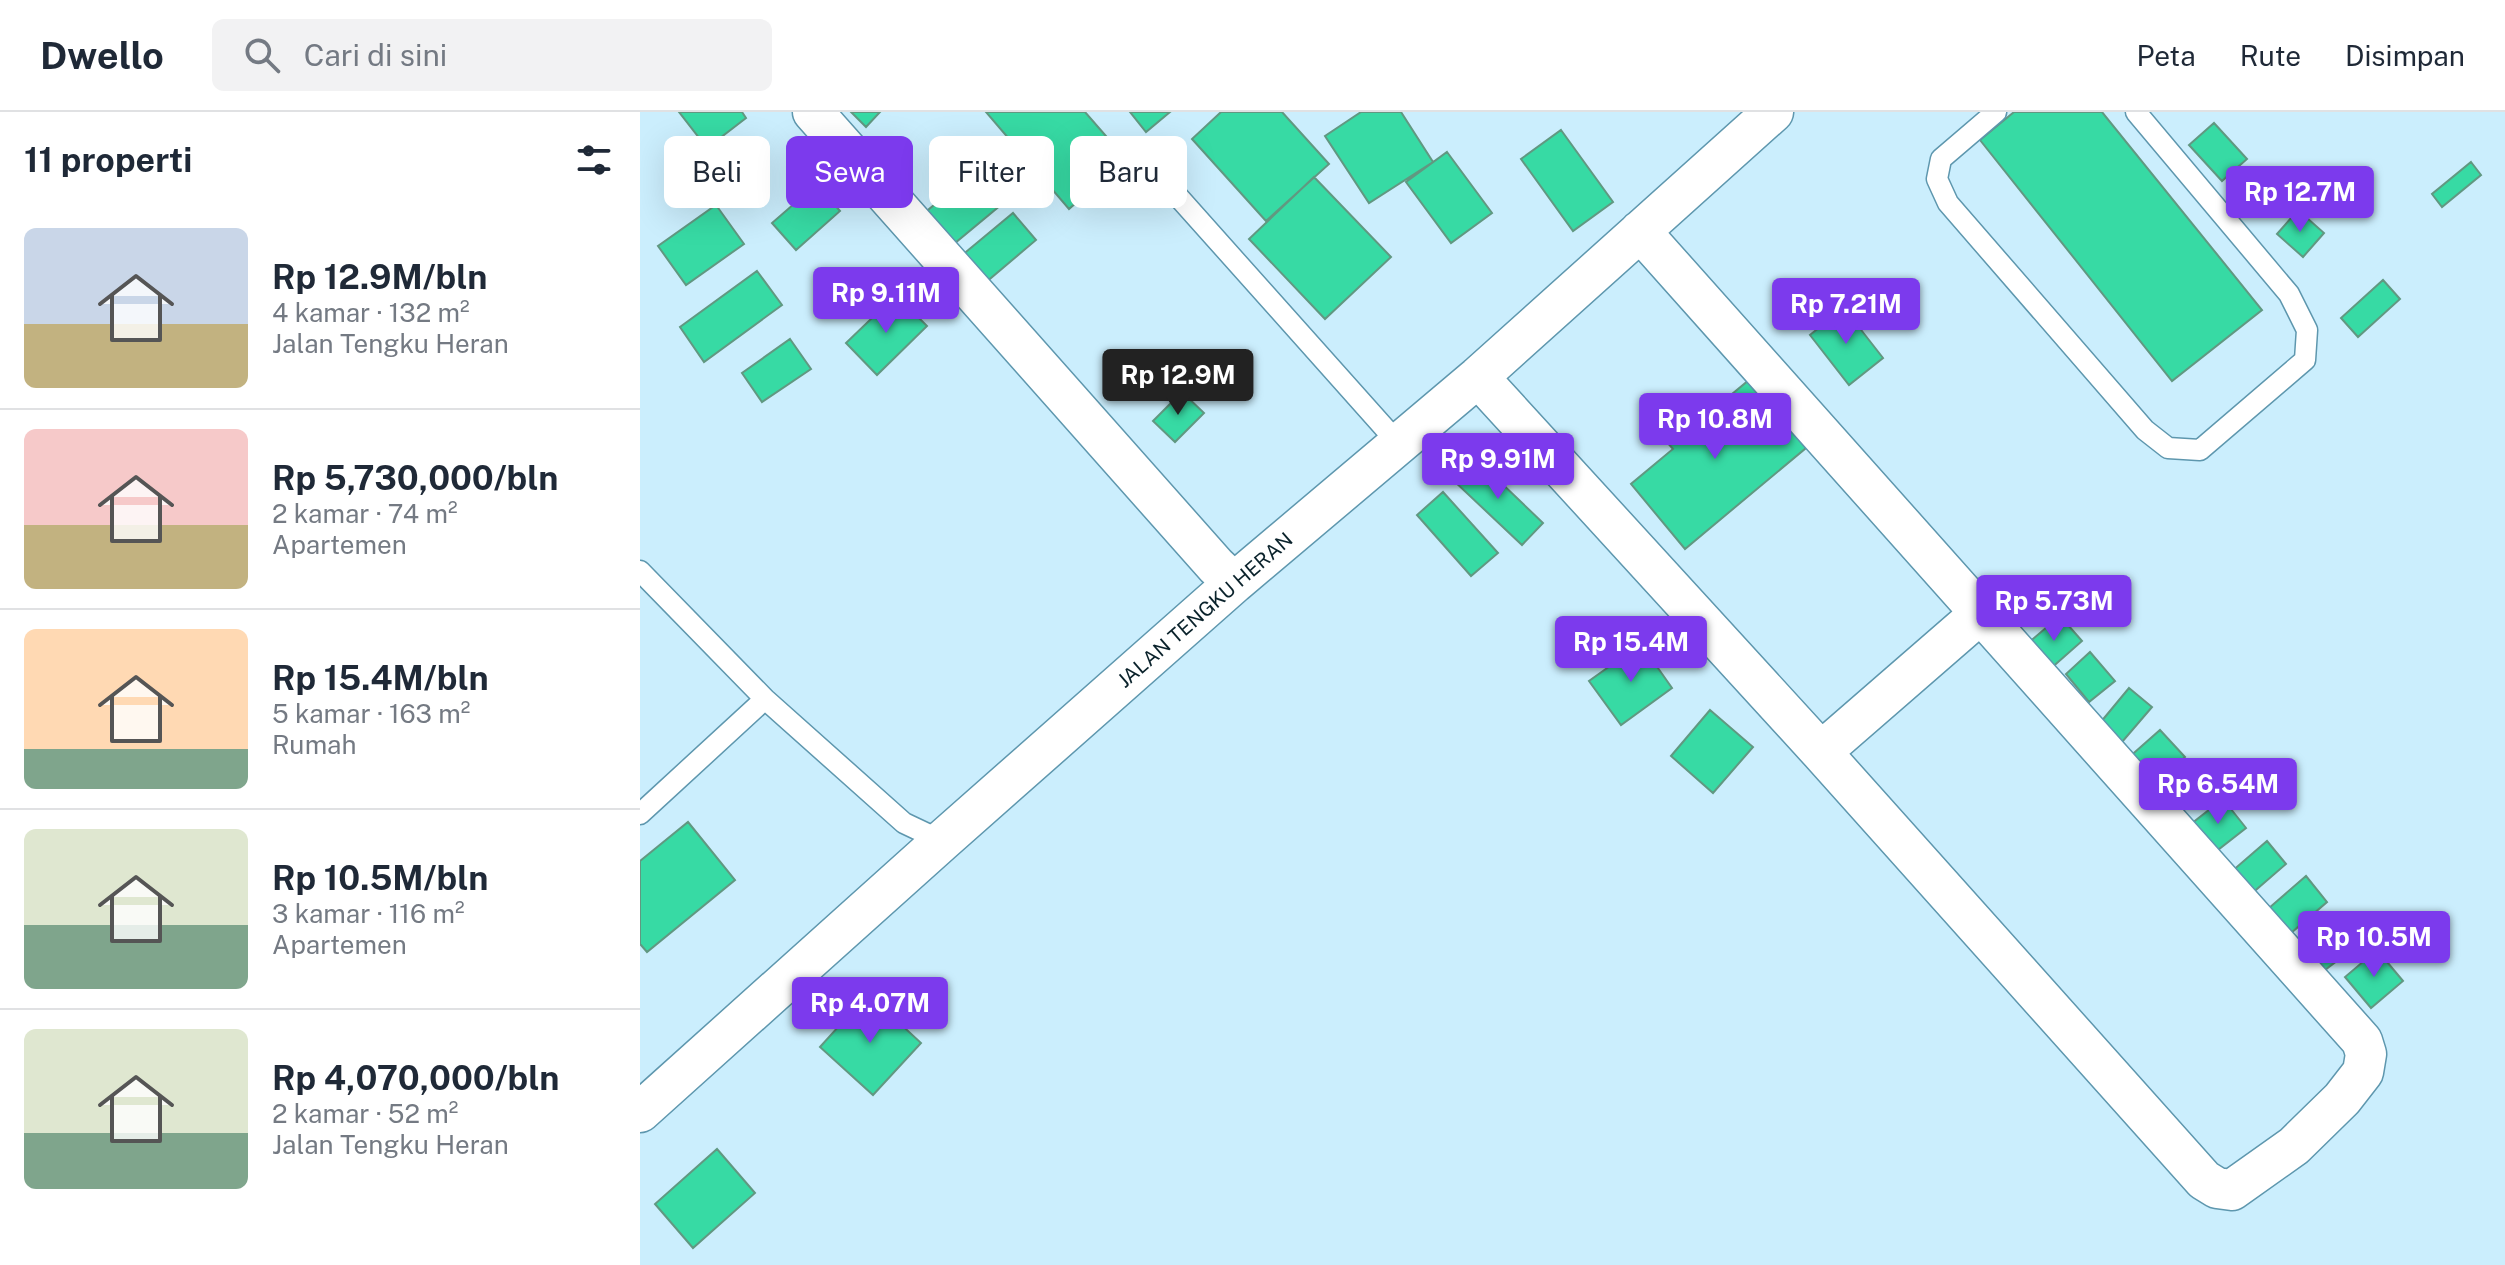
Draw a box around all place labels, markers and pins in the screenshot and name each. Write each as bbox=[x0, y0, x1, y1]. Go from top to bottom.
pin: Rp 12.7M bbox=[2217, 166, 2383, 234]
pin: Rp 9.11M bbox=[803, 267, 969, 335]
pin: Rp 7.21M bbox=[1763, 278, 1929, 346]
pin: Rp 12.9M bbox=[1095, 349, 1261, 417]
pin: Rp 10.8M bbox=[1632, 393, 1798, 461]
pin: Rp 9.91M bbox=[1415, 433, 1581, 501]
pin: Rp 5.73M bbox=[1971, 575, 2137, 643]
pin: Rp 15.4M bbox=[1548, 616, 1714, 684]
pin: Rp 6.54M bbox=[2135, 758, 2301, 826]
pin: Rp 10.5M bbox=[2291, 911, 2457, 979]
pin: Rp 4.07M bbox=[787, 977, 953, 1045]

